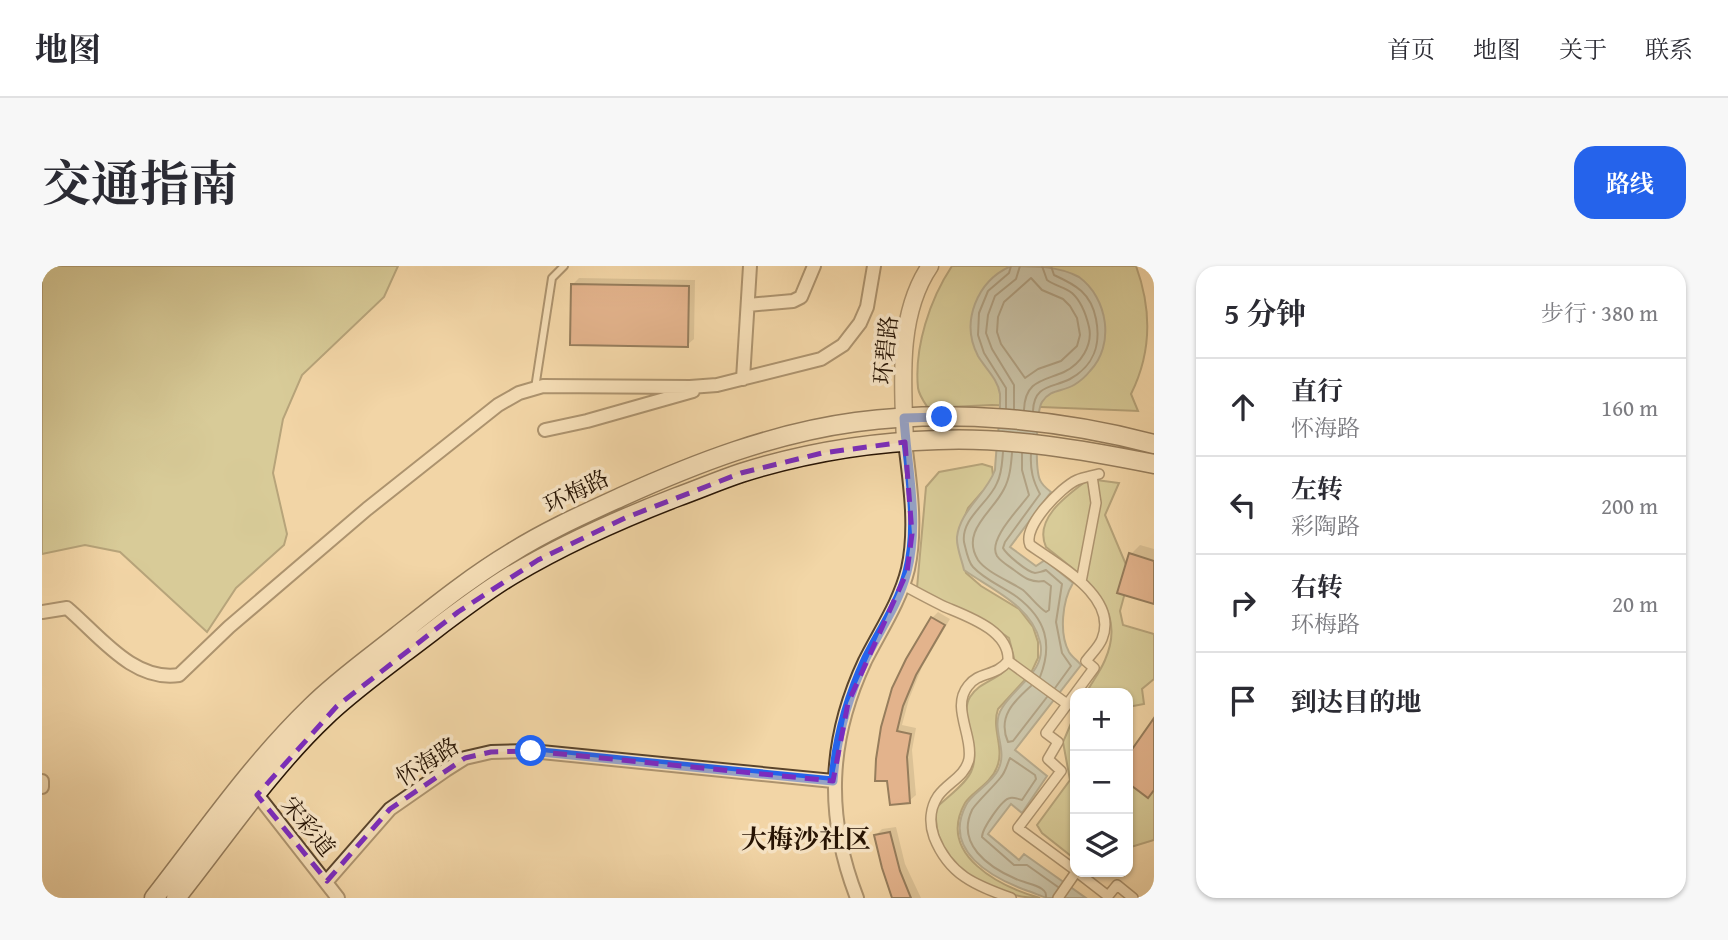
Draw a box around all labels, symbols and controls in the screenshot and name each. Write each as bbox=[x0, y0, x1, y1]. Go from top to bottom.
text: 地图 bbox=[35, 25, 101, 73]
text: 首页 bbox=[1387, 32, 1435, 67]
text: 地图 bbox=[1473, 32, 1521, 67]
text: 关于 bbox=[1559, 32, 1607, 67]
text: 联系 bbox=[1645, 32, 1693, 67]
button: 路线 bbox=[1574, 146, 1686, 219]
text: 交通指南 bbox=[42, 147, 238, 219]
text: 5 分钟 bbox=[1224, 291, 1306, 335]
text: 步行 · 380 m bbox=[1541, 296, 1658, 329]
street label: 环碧路 bbox=[865, 314, 905, 386]
text: 直行 bbox=[1291, 371, 1343, 410]
icon: ahead bbox=[1224, 388, 1262, 426]
text: 160 m bbox=[1601, 391, 1658, 424]
route end bbox=[926, 401, 957, 432]
text: 怀海路 bbox=[1291, 411, 1360, 444]
street label: 环梅路 bbox=[538, 461, 614, 521]
text: 左转 bbox=[1291, 469, 1343, 508]
icon: left bbox=[1224, 486, 1262, 524]
text: 200 m bbox=[1601, 489, 1658, 522]
text: 彩陶路 bbox=[1291, 509, 1360, 542]
text: 右转 bbox=[1291, 567, 1343, 606]
icon: right bbox=[1224, 584, 1262, 622]
text: 20 m bbox=[1612, 587, 1658, 620]
text: 环梅路 bbox=[1291, 607, 1360, 640]
icon: arrive bbox=[1224, 682, 1262, 720]
text: 到达目的地 bbox=[1291, 682, 1421, 721]
map controls bbox=[1070, 688, 1133, 877]
button: + bbox=[1070, 688, 1133, 751]
street label: 怀海路 bbox=[389, 729, 465, 793]
route start bbox=[515, 735, 546, 766]
button: − bbox=[1070, 751, 1133, 814]
street label: 宋彩道 bbox=[274, 789, 344, 863]
button: layers bbox=[1070, 814, 1133, 877]
district label: 大梅沙社区 bbox=[741, 819, 871, 858]

